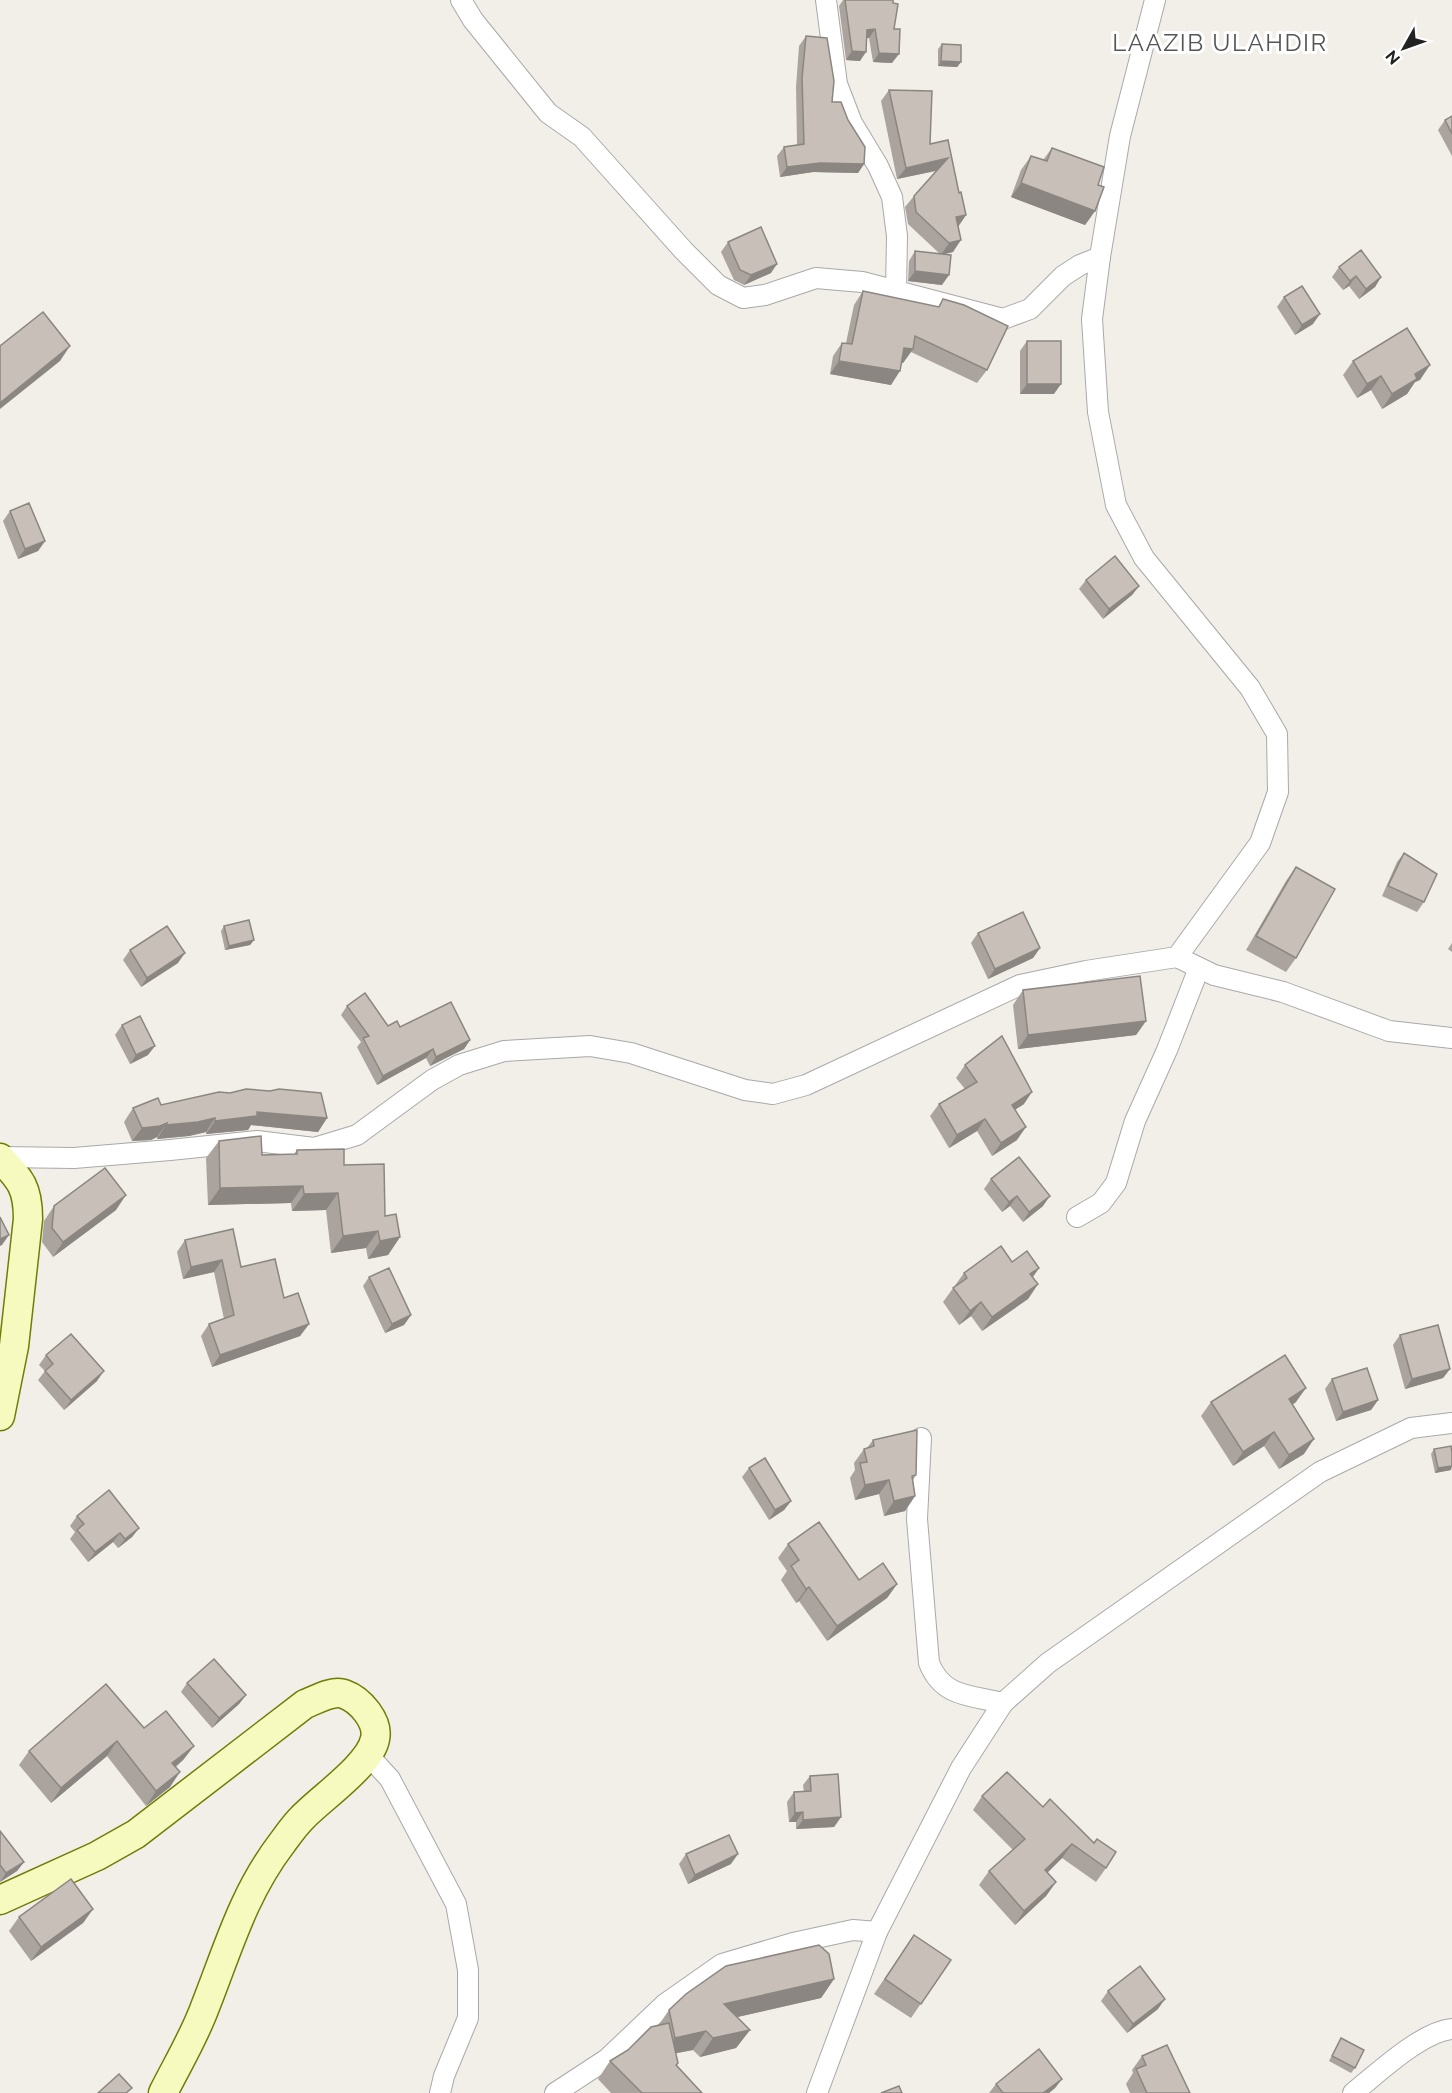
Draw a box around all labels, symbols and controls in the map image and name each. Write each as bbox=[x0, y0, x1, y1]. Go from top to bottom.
north arrow bbox=[1374, 18, 1434, 78]
district label: LAAZIB ULAHDIR bbox=[1112, 28, 1328, 57]
text: N bbox=[1382, 47, 1404, 68]

